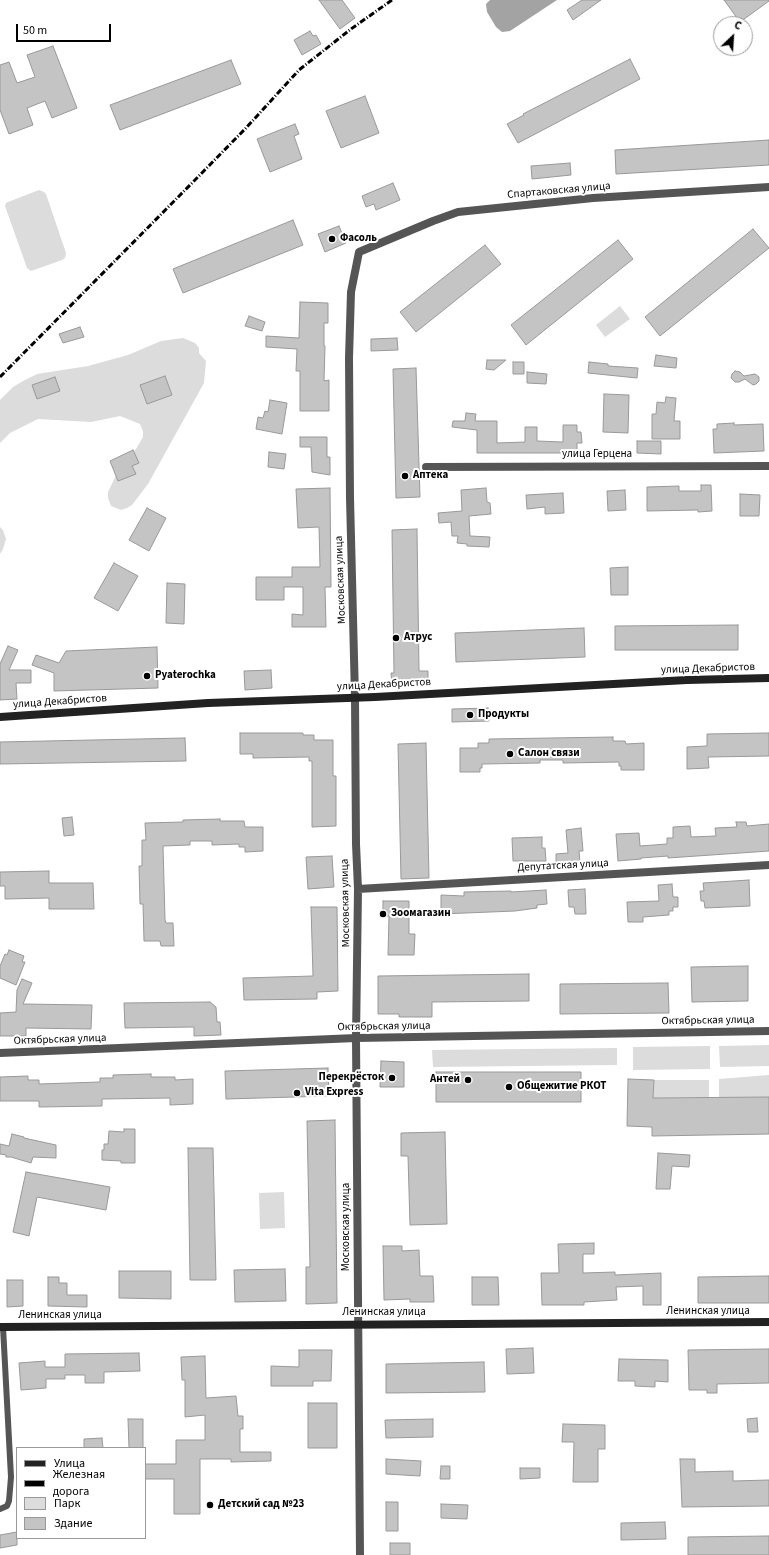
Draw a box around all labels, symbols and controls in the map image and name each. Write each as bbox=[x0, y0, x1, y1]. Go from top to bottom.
scale bar bbox=[18, 16, 113, 42]
north arrow bbox=[713, 16, 753, 56]
text: С bbox=[732, 17, 744, 34]
text: 50 m bbox=[23, 22, 47, 39]
street label: Спартаковская улица bbox=[507, 180, 611, 202]
place label: Фасоль bbox=[340, 232, 377, 246]
marker: Фасоль bbox=[327, 234, 337, 244]
street label: улица Герцена bbox=[562, 448, 632, 462]
place label: Аптека bbox=[413, 469, 448, 483]
marker: Аптека bbox=[400, 471, 410, 481]
street label: Московская улица bbox=[333, 536, 349, 624]
place label: Атрус bbox=[404, 631, 433, 645]
marker: Атрус bbox=[391, 633, 401, 643]
street label: улица Декабристов bbox=[661, 661, 755, 677]
place label: Pyaterochka bbox=[155, 669, 216, 683]
marker: Pyaterochka bbox=[142, 671, 152, 681]
street label: улица Декабристов bbox=[337, 676, 431, 694]
street label: улица Декабристов bbox=[13, 692, 107, 712]
place label: Продукты bbox=[478, 708, 529, 722]
marker: Продукты bbox=[465, 710, 475, 720]
place label: Салон связи bbox=[518, 747, 580, 761]
marker: Салон связи bbox=[505, 749, 515, 759]
street label: Депутатская улица bbox=[517, 857, 609, 875]
street label: Московская улица bbox=[339, 859, 353, 947]
place label: Зоомагазин bbox=[391, 907, 451, 921]
marker: Зоомагазин bbox=[378, 909, 388, 919]
street label: Октябрьская улица bbox=[661, 1014, 755, 1028]
street label: Октябрьская улица bbox=[337, 1020, 431, 1034]
street label: Октябрьская улица bbox=[13, 1032, 107, 1048]
place label: Перекрёсток bbox=[319, 1071, 384, 1085]
marker: Перекрёсток bbox=[387, 1073, 397, 1083]
place label: Антей bbox=[430, 1073, 460, 1087]
marker: Антей bbox=[463, 1075, 473, 1085]
place label: Общежитие РКОТ bbox=[517, 1080, 606, 1094]
marker: Общежитие РКОТ bbox=[504, 1082, 514, 1092]
place label: Vita Express bbox=[305, 1086, 363, 1100]
marker: Vita Express bbox=[292, 1088, 302, 1098]
street label: Московская улица bbox=[340, 1183, 354, 1271]
street label: Ленинская улица bbox=[666, 1305, 750, 1319]
street label: Ленинская улица bbox=[342, 1306, 426, 1320]
street label: Ленинская улица bbox=[18, 1309, 102, 1323]
legend bbox=[16, 1447, 146, 1539]
text: Улица bbox=[54, 1455, 85, 1472]
text: Железная дорога bbox=[53, 1466, 105, 1500]
text: Парк bbox=[54, 1495, 80, 1512]
place label: Детский сад №23 bbox=[218, 1498, 304, 1512]
marker: Детский сад №23 bbox=[205, 1500, 215, 1510]
text: Здание bbox=[54, 1515, 93, 1532]

